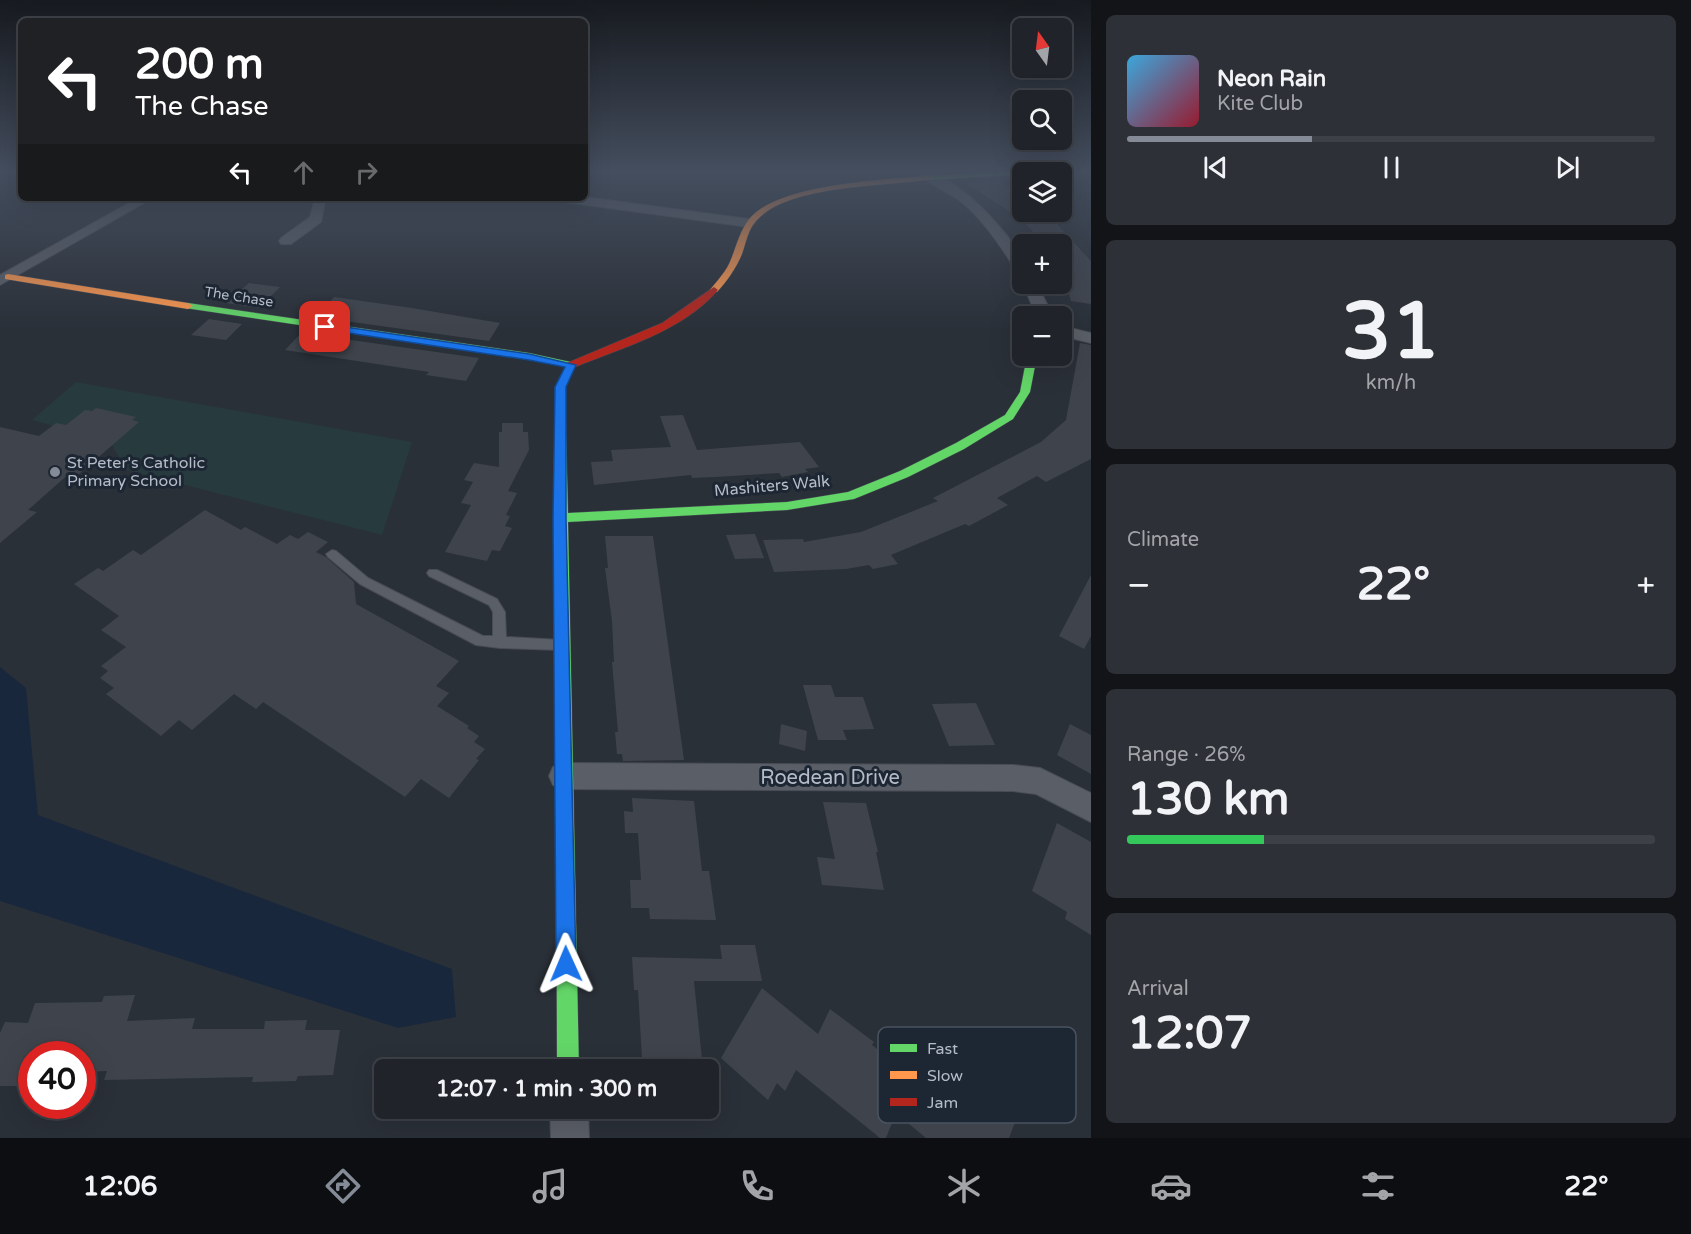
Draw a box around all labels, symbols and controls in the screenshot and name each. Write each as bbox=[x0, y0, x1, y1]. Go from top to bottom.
north arrow bbox=[1012, 18, 1072, 78]
map controls bbox=[1012, 18, 1072, 366]
text: 200 m bbox=[135, 39, 264, 90]
icon: left bbox=[36, 42, 114, 120]
text: Neon Rain bbox=[1217, 66, 1326, 92]
text: The Chase bbox=[135, 90, 269, 123]
button: search bbox=[1012, 90, 1072, 150]
text: Kite Club bbox=[1217, 92, 1303, 116]
icon: previous bbox=[1199, 151, 1232, 184]
icon: pause bbox=[1375, 151, 1408, 184]
icon: next bbox=[1551, 151, 1584, 184]
icon: left bbox=[224, 156, 257, 189]
icon: ahead bbox=[287, 156, 320, 189]
icon: right bbox=[350, 156, 383, 189]
button: layers bbox=[1012, 162, 1072, 222]
button: + bbox=[1012, 234, 1072, 294]
street label: The Chase bbox=[203, 283, 275, 311]
text: 31 bbox=[1342, 285, 1440, 379]
pin bbox=[299, 301, 350, 352]
button: − bbox=[1012, 306, 1072, 366]
icon: arrive bbox=[308, 310, 341, 343]
text: km/h bbox=[1366, 371, 1416, 395]
place label: St Peter's Catholic Primary School bbox=[67, 453, 205, 491]
marker: St Peter's Catholic Primary School bbox=[48, 465, 62, 479]
street label: Mashiters Walk bbox=[713, 471, 831, 501]
text: Climate bbox=[1127, 528, 1199, 552]
text: 22° bbox=[1357, 558, 1430, 612]
text: − bbox=[1127, 566, 1151, 605]
text: + bbox=[1636, 566, 1655, 605]
text: Range · 26% bbox=[1127, 743, 1246, 767]
street label: Roedean Drive bbox=[760, 766, 900, 790]
text: 130 km bbox=[1127, 773, 1289, 827]
position arrow bbox=[534, 932, 598, 996]
text: Arrival bbox=[1127, 977, 1189, 1001]
text: 12:07 bbox=[1127, 1007, 1252, 1061]
legend bbox=[878, 1027, 1076, 1123]
text: Fast bbox=[927, 1039, 958, 1059]
speed limit sign: 40 bbox=[18, 1041, 96, 1119]
text: Slow bbox=[927, 1066, 963, 1086]
text: 12:07 · 1 min · 300 m bbox=[436, 1076, 657, 1102]
text: Jam bbox=[927, 1093, 958, 1113]
icon: directions bbox=[322, 1165, 364, 1207]
icon: music bbox=[529, 1165, 571, 1207]
icon: phone bbox=[736, 1165, 778, 1207]
icon: climate bbox=[943, 1165, 985, 1207]
icon: car bbox=[1150, 1165, 1192, 1207]
icon: filters bbox=[1357, 1165, 1399, 1207]
text: 12:06 bbox=[83, 1170, 157, 1203]
text: 22° bbox=[1564, 1170, 1608, 1203]

